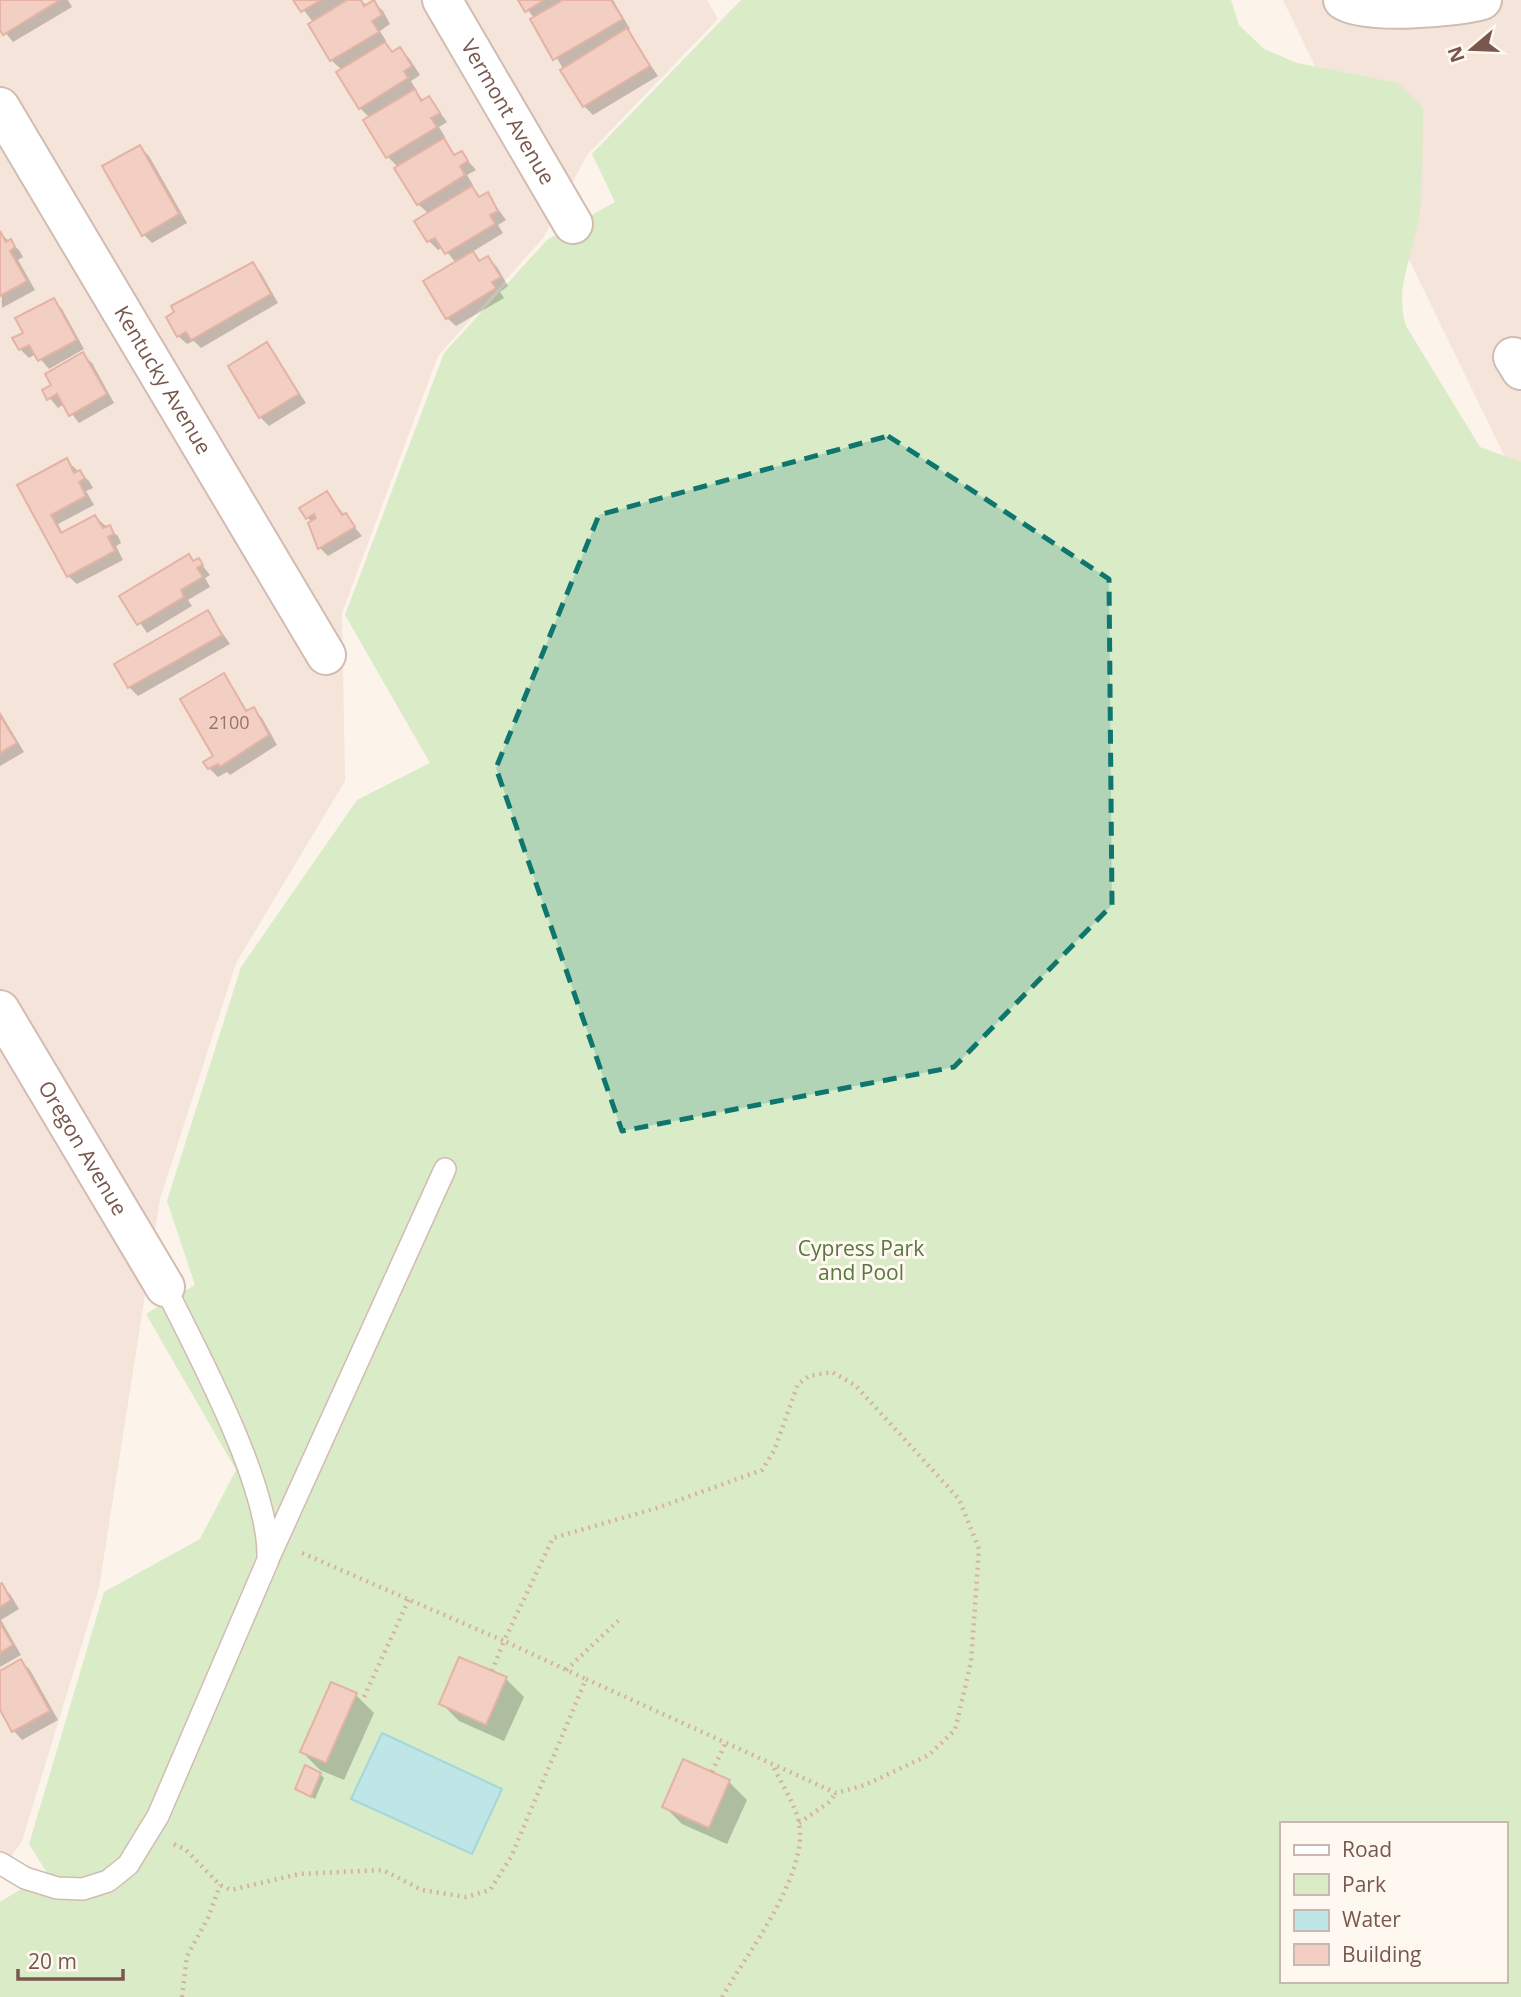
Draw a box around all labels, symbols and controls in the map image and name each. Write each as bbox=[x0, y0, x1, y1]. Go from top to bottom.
north arrow bbox=[1437, 14, 1507, 84]
street label: Vermont Avenue bbox=[455, 34, 562, 190]
text: N bbox=[1441, 43, 1471, 66]
street label: Kentucky Avenue bbox=[108, 300, 218, 459]
house number: 2100 bbox=[208, 710, 250, 734]
street label: Oregon Avenue bbox=[32, 1075, 134, 1220]
park label: Cypress Park and Pool bbox=[798, 1234, 924, 1286]
legend bbox=[1280, 1822, 1507, 1983]
text: Road bbox=[1342, 1835, 1392, 1863]
text: Park bbox=[1342, 1870, 1386, 1898]
text: Water bbox=[1342, 1905, 1401, 1933]
scale bar bbox=[18, 1938, 122, 1982]
text: Building bbox=[1342, 1940, 1421, 1968]
text: 20 m bbox=[28, 1947, 77, 1975]

